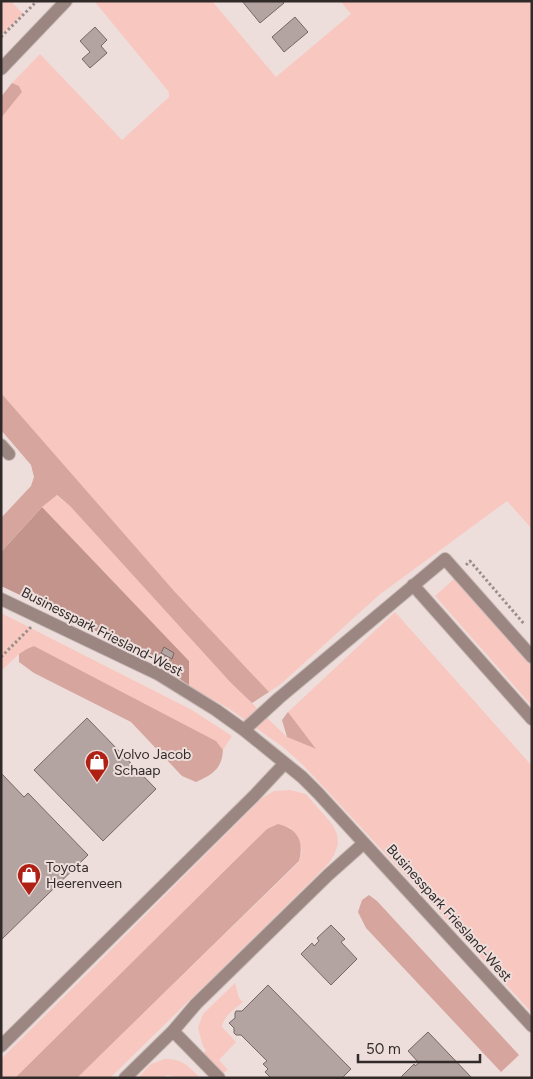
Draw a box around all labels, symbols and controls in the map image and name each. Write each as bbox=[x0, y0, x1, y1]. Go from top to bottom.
street label: Businesspark Friesland-West bbox=[18, 584, 186, 680]
place label: Volvo Jacob Schaap bbox=[114, 746, 191, 779]
shop icon: Volvo Jacob Schaap bbox=[84, 749, 110, 783]
street label: Businesspark Friesland-West bbox=[383, 841, 515, 985]
place label: Toyota Heerenveen bbox=[46, 859, 122, 892]
shop icon: Toyota Heerenveen bbox=[16, 862, 42, 896]
scale bar bbox=[358, 1032, 480, 1064]
text: 50 m bbox=[366, 1040, 401, 1058]

